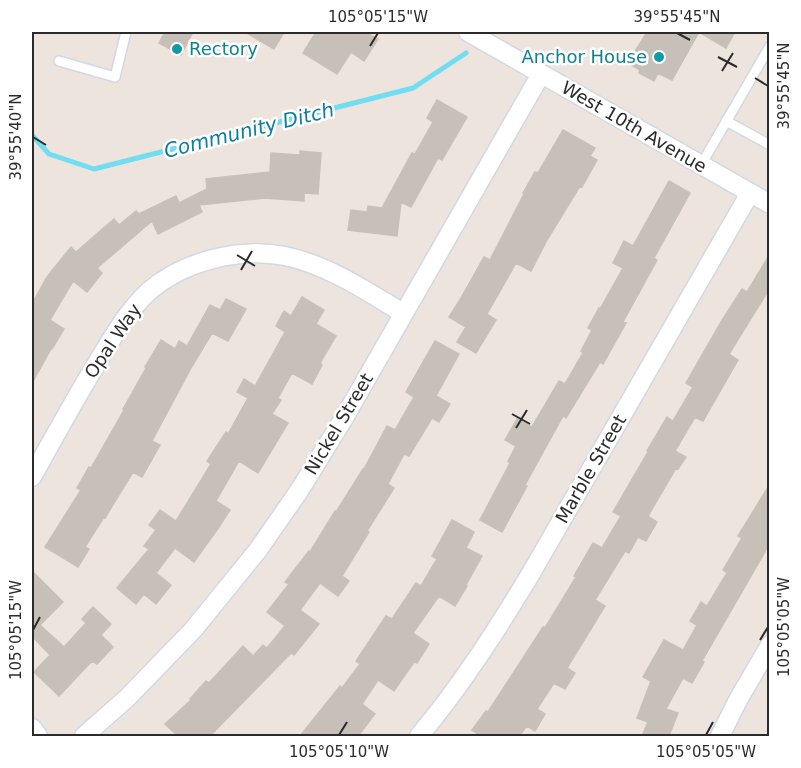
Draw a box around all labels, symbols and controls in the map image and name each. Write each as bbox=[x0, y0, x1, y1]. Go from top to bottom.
text: 105°05'15"W bbox=[328, 8, 428, 26]
text: 39°55'45"N bbox=[633, 8, 721, 26]
place label: Rectory bbox=[189, 38, 258, 59]
marker: Rectory bbox=[170, 42, 184, 56]
text: 39°55'45"N bbox=[775, 42, 793, 130]
place label: Anchor House bbox=[521, 46, 647, 67]
marker: Anchor House bbox=[652, 50, 666, 64]
street label: West 10th Avenue bbox=[558, 76, 710, 177]
text: 39°55'40"N bbox=[7, 93, 25, 181]
water label: Community Ditch bbox=[161, 97, 337, 163]
street label: Opal Way bbox=[80, 299, 145, 382]
street label: Nickel Street bbox=[300, 369, 377, 478]
street label: Marble Street bbox=[551, 411, 630, 527]
text: 105°05'05"W bbox=[775, 577, 793, 677]
text: 105°05'15"W bbox=[7, 580, 25, 680]
text: 105°05'10"W bbox=[289, 743, 389, 761]
text: 105°05'05"W bbox=[656, 743, 756, 761]

